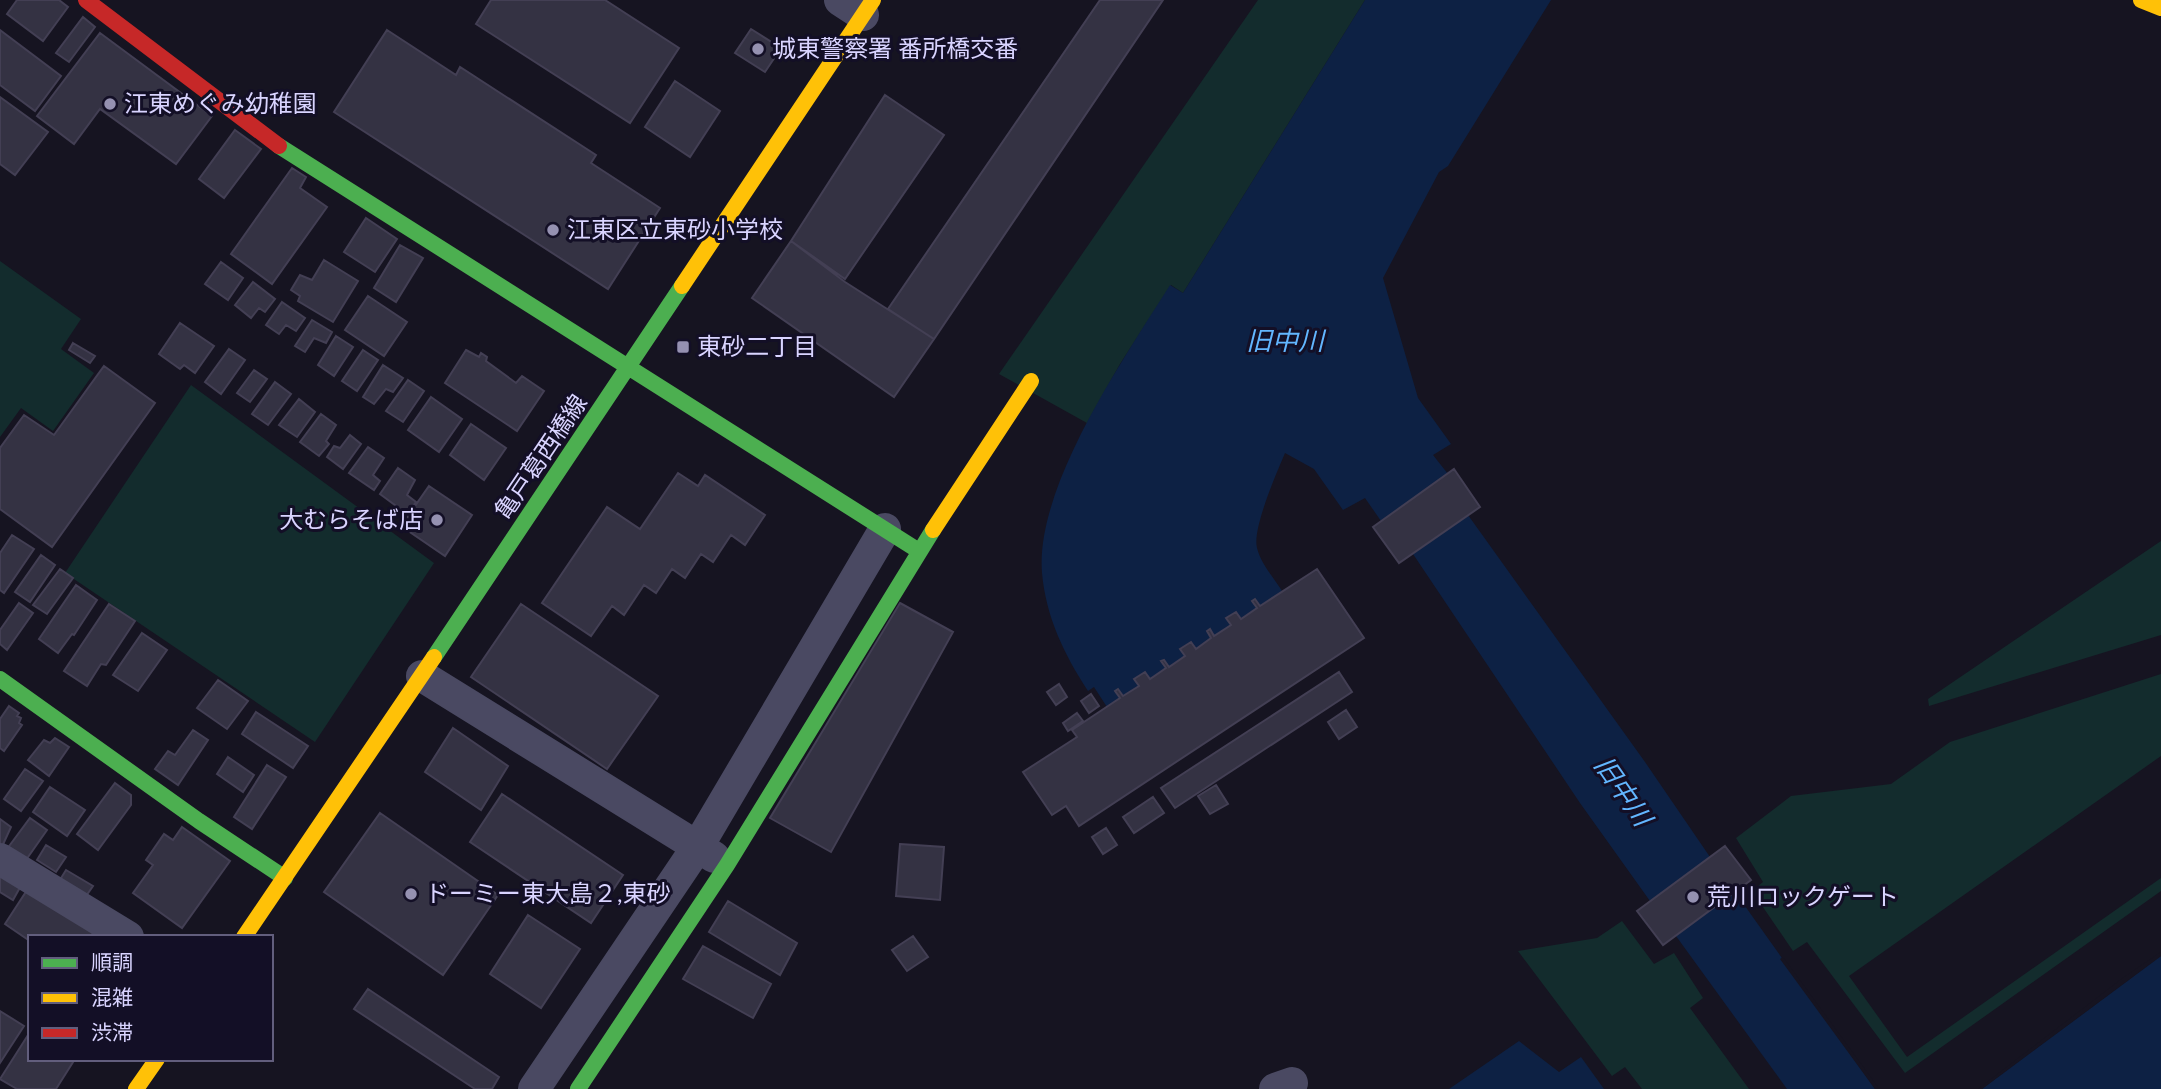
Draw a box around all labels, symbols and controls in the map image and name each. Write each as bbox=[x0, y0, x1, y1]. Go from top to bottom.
place label: 城東警察署 番所橋交番 bbox=[772, 33, 1018, 62]
marker: 城東警察署 番所橋交番 bbox=[750, 41, 766, 57]
place label: 江東めぐみ幼稚園 bbox=[124, 88, 317, 117]
marker: 江東めぐみ幼稚園 bbox=[102, 96, 118, 112]
place label: 江東区立東砂小学校 bbox=[567, 214, 783, 243]
marker: 江東区立東砂小学校 bbox=[545, 222, 561, 238]
water label: 旧中川 bbox=[1246, 324, 1327, 356]
place label: 東砂二丁目 bbox=[697, 331, 817, 360]
marker: 東砂二丁目 bbox=[675, 339, 691, 355]
street label: 亀戸葛西橋線 bbox=[487, 388, 592, 524]
place label: 大むらそば店 bbox=[279, 504, 423, 533]
marker: 大むらそば店 bbox=[429, 512, 445, 528]
water label: 旧中川 bbox=[1588, 749, 1661, 834]
place label: ドーミー東大島２,東砂 bbox=[425, 878, 670, 907]
place label: 荒川ロックゲート bbox=[1707, 881, 1899, 910]
marker: ドーミー東大島２,東砂 bbox=[403, 886, 419, 902]
marker: 荒川ロックゲート bbox=[1685, 889, 1701, 905]
legend bbox=[28, 935, 273, 1061]
text: 順調 bbox=[91, 949, 133, 974]
text: 混雑 bbox=[91, 984, 133, 1009]
text: 渋滞 bbox=[91, 1019, 133, 1044]

